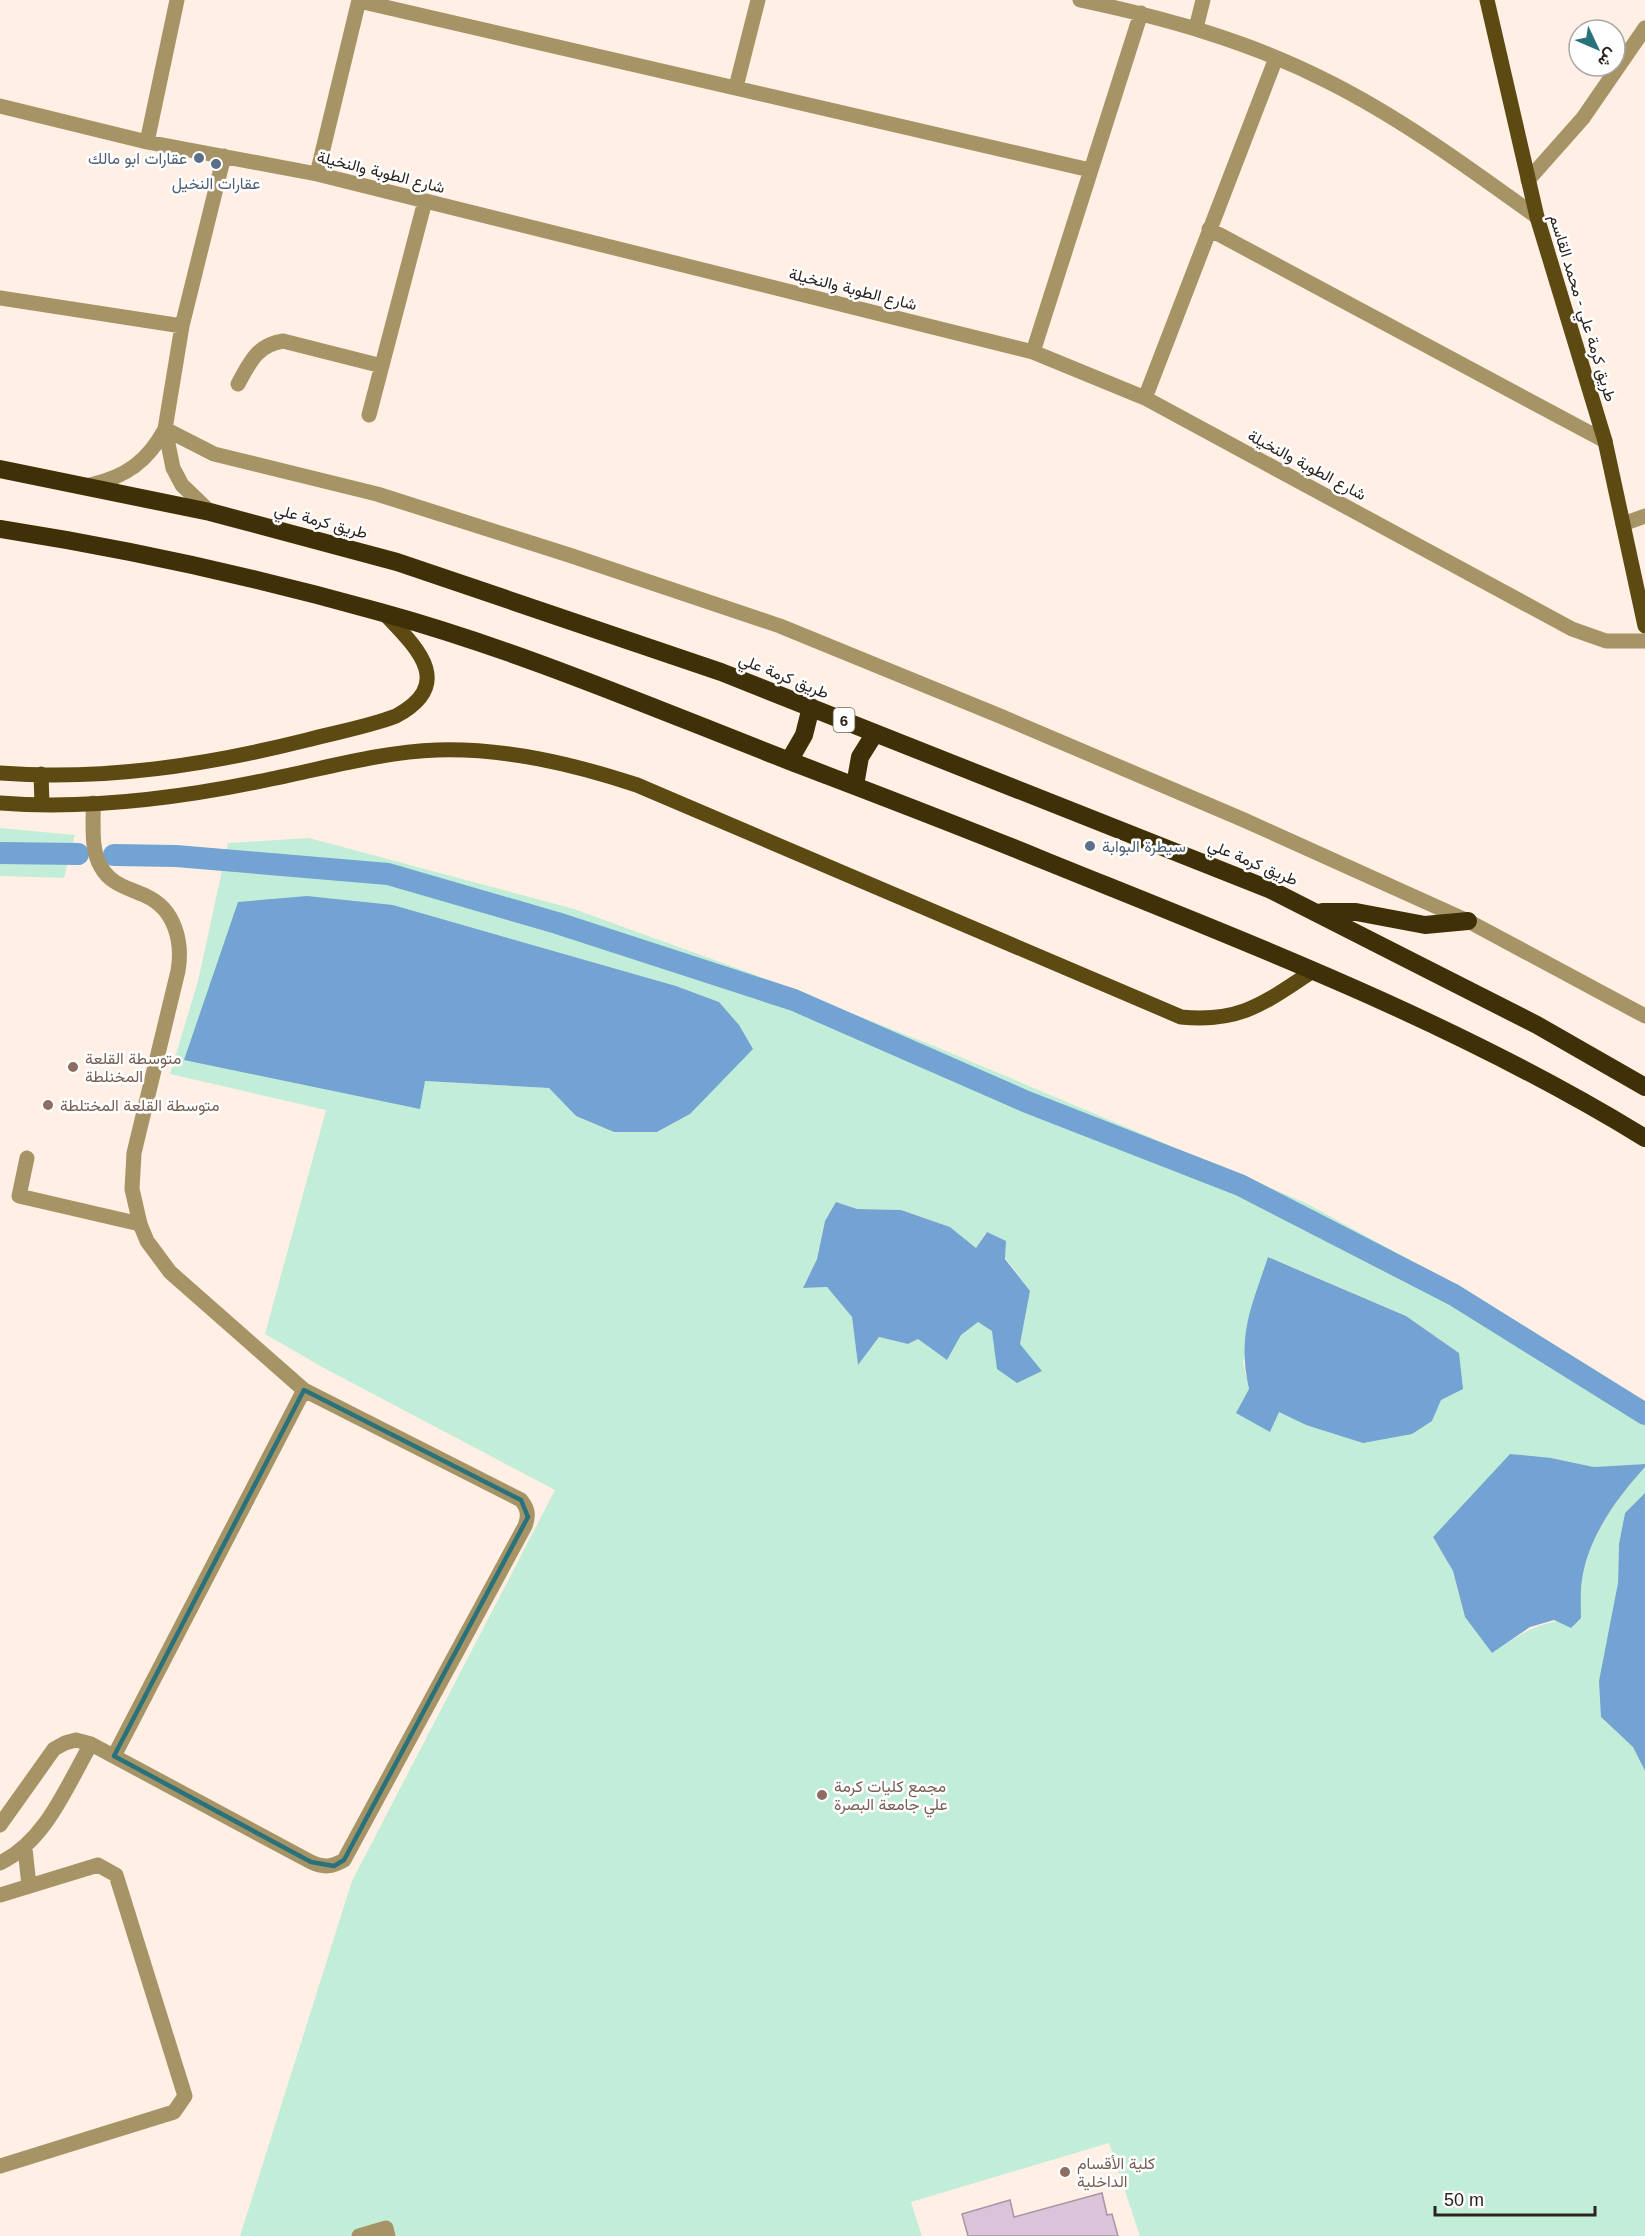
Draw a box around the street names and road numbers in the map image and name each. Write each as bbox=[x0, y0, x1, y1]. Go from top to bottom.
street label: شارع الطوبة والنخيلة bbox=[315, 148, 447, 199]
street label: طريق كرمة علي - محمد القاسم bbox=[1542, 213, 1620, 405]
street label: شارع الطوبة والنخيلة bbox=[787, 265, 919, 316]
street label: شارع الطوبة والنخيلة bbox=[1244, 427, 1369, 506]
street label: طريق كرمة علي bbox=[271, 500, 369, 546]
street label: طريق كرمة علي bbox=[735, 650, 831, 706]
road number: 6 bbox=[834, 708, 854, 732]
street label: طريق كرمة علي bbox=[1204, 836, 1300, 893]

